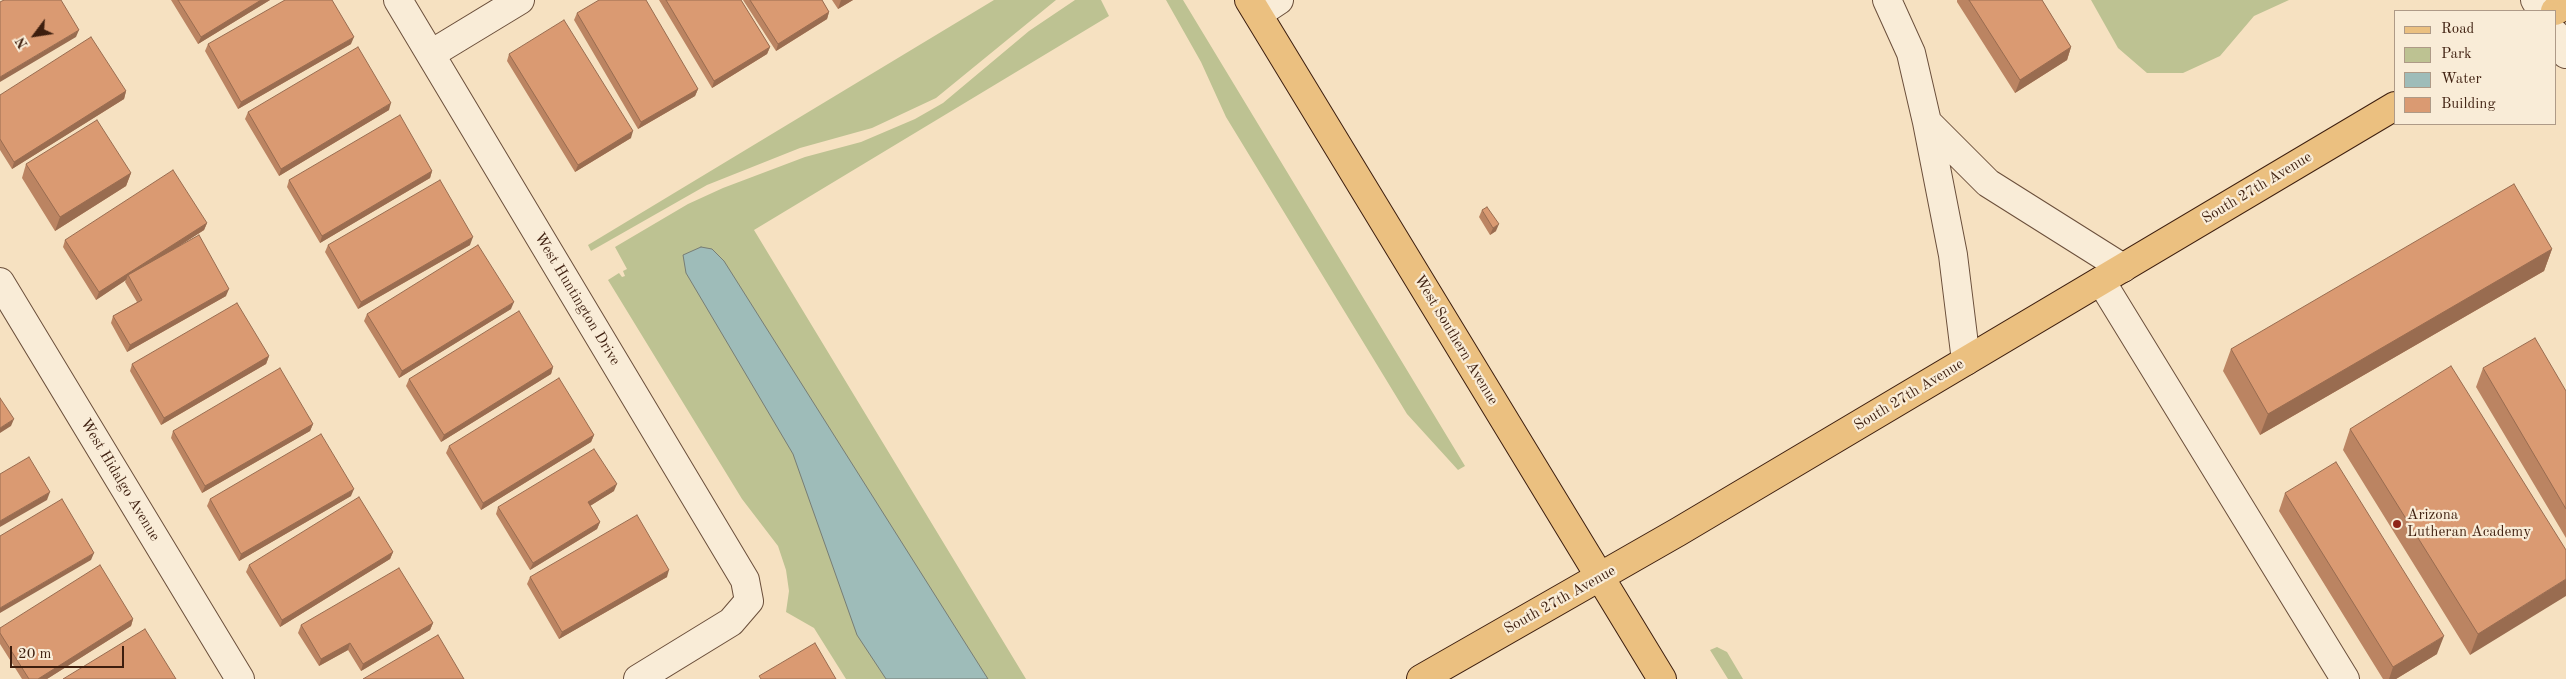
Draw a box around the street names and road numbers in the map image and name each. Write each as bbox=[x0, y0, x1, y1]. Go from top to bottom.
street label: South 27th Avenue bbox=[2199, 148, 2315, 228]
street label: West Huntington Drive bbox=[530, 229, 624, 369]
street label: West Southern Avenue bbox=[1410, 272, 1502, 408]
street label: South 27th Avenue bbox=[1851, 355, 1967, 435]
street label: West Hidalgo Avenue bbox=[76, 415, 164, 545]
street label: South 27th Avenue bbox=[1501, 562, 1619, 638]

